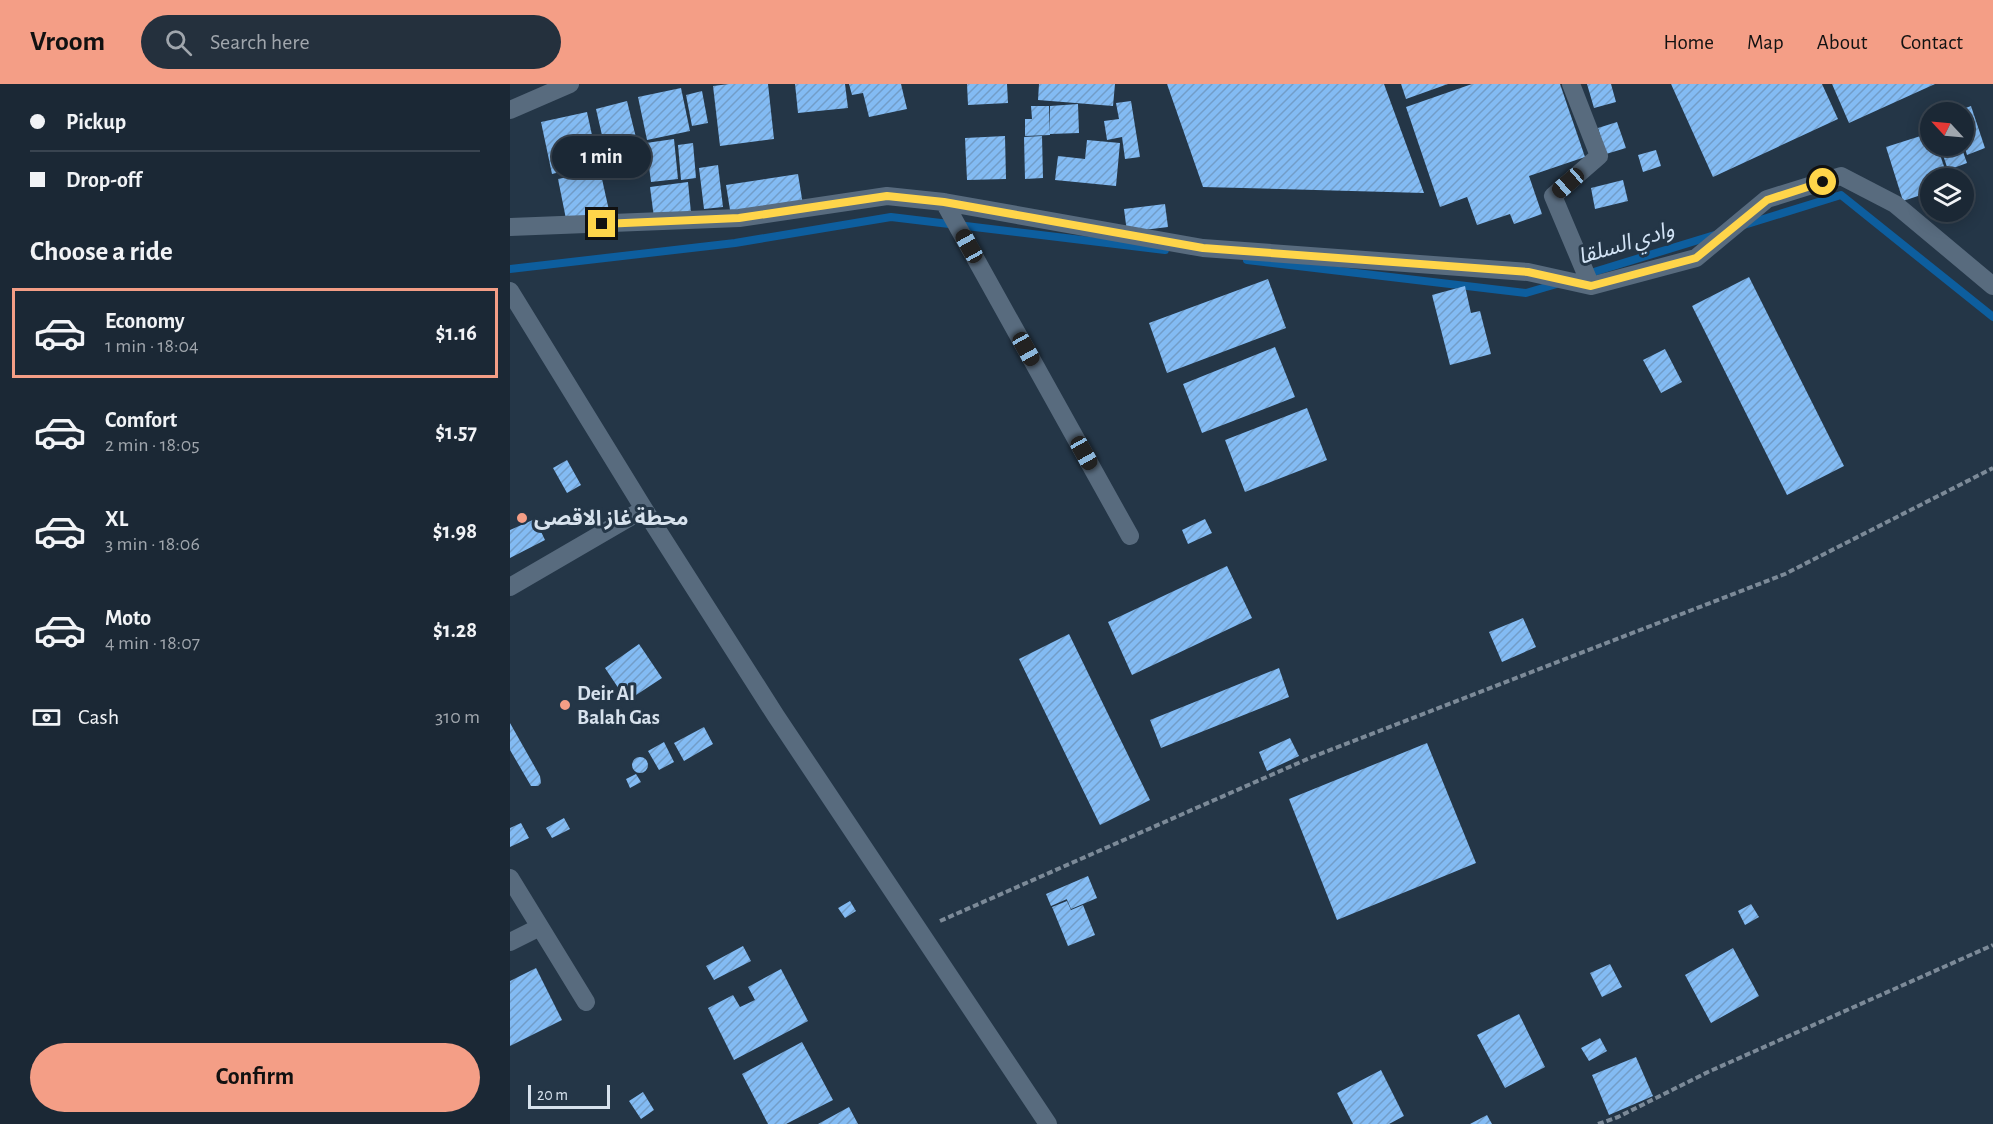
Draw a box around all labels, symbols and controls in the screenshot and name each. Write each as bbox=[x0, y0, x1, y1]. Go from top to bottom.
search box bbox=[141, 15, 561, 69]
icon: search bbox=[162, 26, 195, 59]
text: Vroom bbox=[30, 28, 105, 56]
text: Search here bbox=[210, 31, 310, 53]
text: Home bbox=[1663, 32, 1714, 53]
text: Map bbox=[1747, 32, 1784, 53]
text: About bbox=[1817, 32, 1867, 53]
text: Contact bbox=[1900, 32, 1963, 53]
north arrow bbox=[1920, 102, 1974, 156]
map controls bbox=[1920, 102, 1974, 222]
text: Pickup bbox=[66, 111, 126, 133]
callout: 1 min bbox=[552, 137, 652, 179]
text: 1 min bbox=[580, 147, 623, 167]
car bbox=[1549, 164, 1587, 202]
route start bbox=[1809, 168, 1836, 195]
button: layers bbox=[1920, 168, 1974, 222]
text: Drop-off bbox=[66, 169, 142, 191]
route end bbox=[588, 210, 615, 237]
water label: وادي السلقا bbox=[1575, 218, 1679, 274]
car bbox=[952, 226, 986, 266]
text: Choose a ride bbox=[30, 238, 173, 265]
icon: car bbox=[33, 306, 87, 360]
text: Economy bbox=[105, 310, 185, 332]
text: $1.16 bbox=[436, 322, 477, 344]
car bbox=[1009, 329, 1043, 369]
text: 1 min · 18:04 bbox=[105, 336, 199, 356]
icon: car bbox=[33, 405, 87, 459]
text: Comfort bbox=[105, 409, 177, 431]
text: $1.57 bbox=[435, 421, 477, 443]
car bbox=[1067, 433, 1101, 473]
text: 2 min · 18:05 bbox=[105, 435, 200, 455]
icon: car bbox=[33, 504, 87, 558]
place label: محطة غاز الاقصى bbox=[534, 507, 688, 530]
text: XL bbox=[105, 508, 128, 530]
marker: محطة غاز الاقصى bbox=[515, 511, 529, 525]
text: $1.98 bbox=[433, 520, 477, 542]
text: 3 min · 18:06 bbox=[105, 534, 200, 554]
icon: car bbox=[33, 603, 87, 657]
text: Moto bbox=[105, 607, 151, 629]
text: $1.28 bbox=[433, 619, 477, 641]
text: 4 min · 18:07 bbox=[105, 633, 200, 653]
place label: Deir Al Balah Gas bbox=[577, 683, 660, 728]
marker: Deir Al Balah Gas bbox=[558, 698, 572, 712]
icon: cash bbox=[30, 701, 63, 734]
text: Cash bbox=[78, 706, 119, 728]
text: 310 m bbox=[435, 707, 480, 727]
button: Confirm bbox=[30, 1043, 480, 1112]
scale bar bbox=[528, 1082, 610, 1110]
text: 20 m bbox=[537, 1087, 568, 1103]

